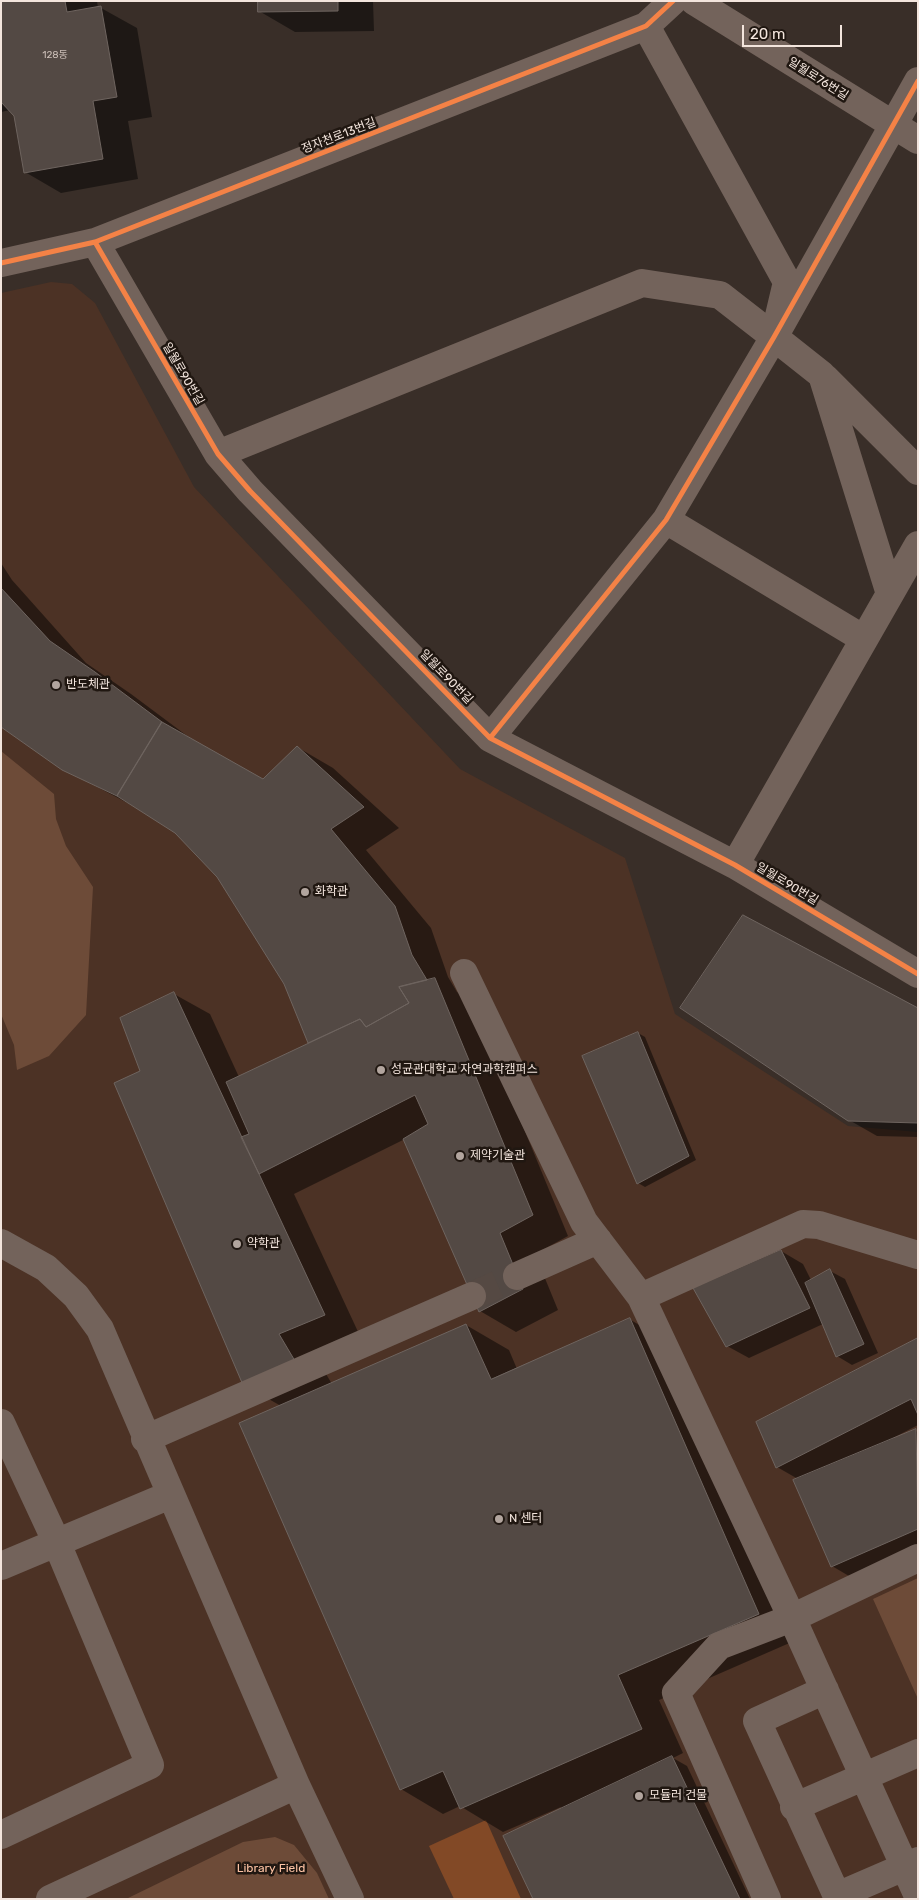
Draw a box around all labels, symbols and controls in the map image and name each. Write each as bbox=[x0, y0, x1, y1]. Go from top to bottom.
scale bar bbox=[744, 15, 844, 47]
text: 20 m bbox=[750, 25, 785, 43]
house number: 128동 bbox=[42, 49, 68, 61]
street label: 일월로76번길 bbox=[785, 55, 851, 103]
street label: 정자천로13번길 bbox=[300, 115, 378, 157]
street label: 일월로90번길 bbox=[159, 340, 207, 408]
street label: 일월로90번길 bbox=[417, 647, 475, 707]
place label: 반도체관 bbox=[66, 678, 110, 692]
marker: 반도체관 bbox=[50, 679, 62, 691]
street label: 일월로90번길 bbox=[753, 860, 821, 908]
place label: 화학관 bbox=[315, 885, 348, 899]
marker: 화학관 bbox=[299, 886, 311, 898]
place label: 성균관대학교 자연과학캠퍼스 bbox=[391, 1063, 537, 1077]
marker: 성균관대학교 자연과학캠퍼스 bbox=[375, 1064, 387, 1076]
place label: 제약기술관 bbox=[470, 1149, 525, 1163]
marker: 제약기술관 bbox=[454, 1150, 466, 1162]
place label: 약학관 bbox=[247, 1237, 280, 1251]
marker: 약학관 bbox=[231, 1238, 243, 1250]
place label: N 센터 bbox=[509, 1512, 542, 1526]
marker: N 센터 bbox=[493, 1513, 505, 1525]
place label: 모듈러 건물 bbox=[649, 1789, 707, 1803]
marker: 모듈러 건물 bbox=[633, 1790, 645, 1802]
park label: Library Field bbox=[237, 1862, 305, 1876]

